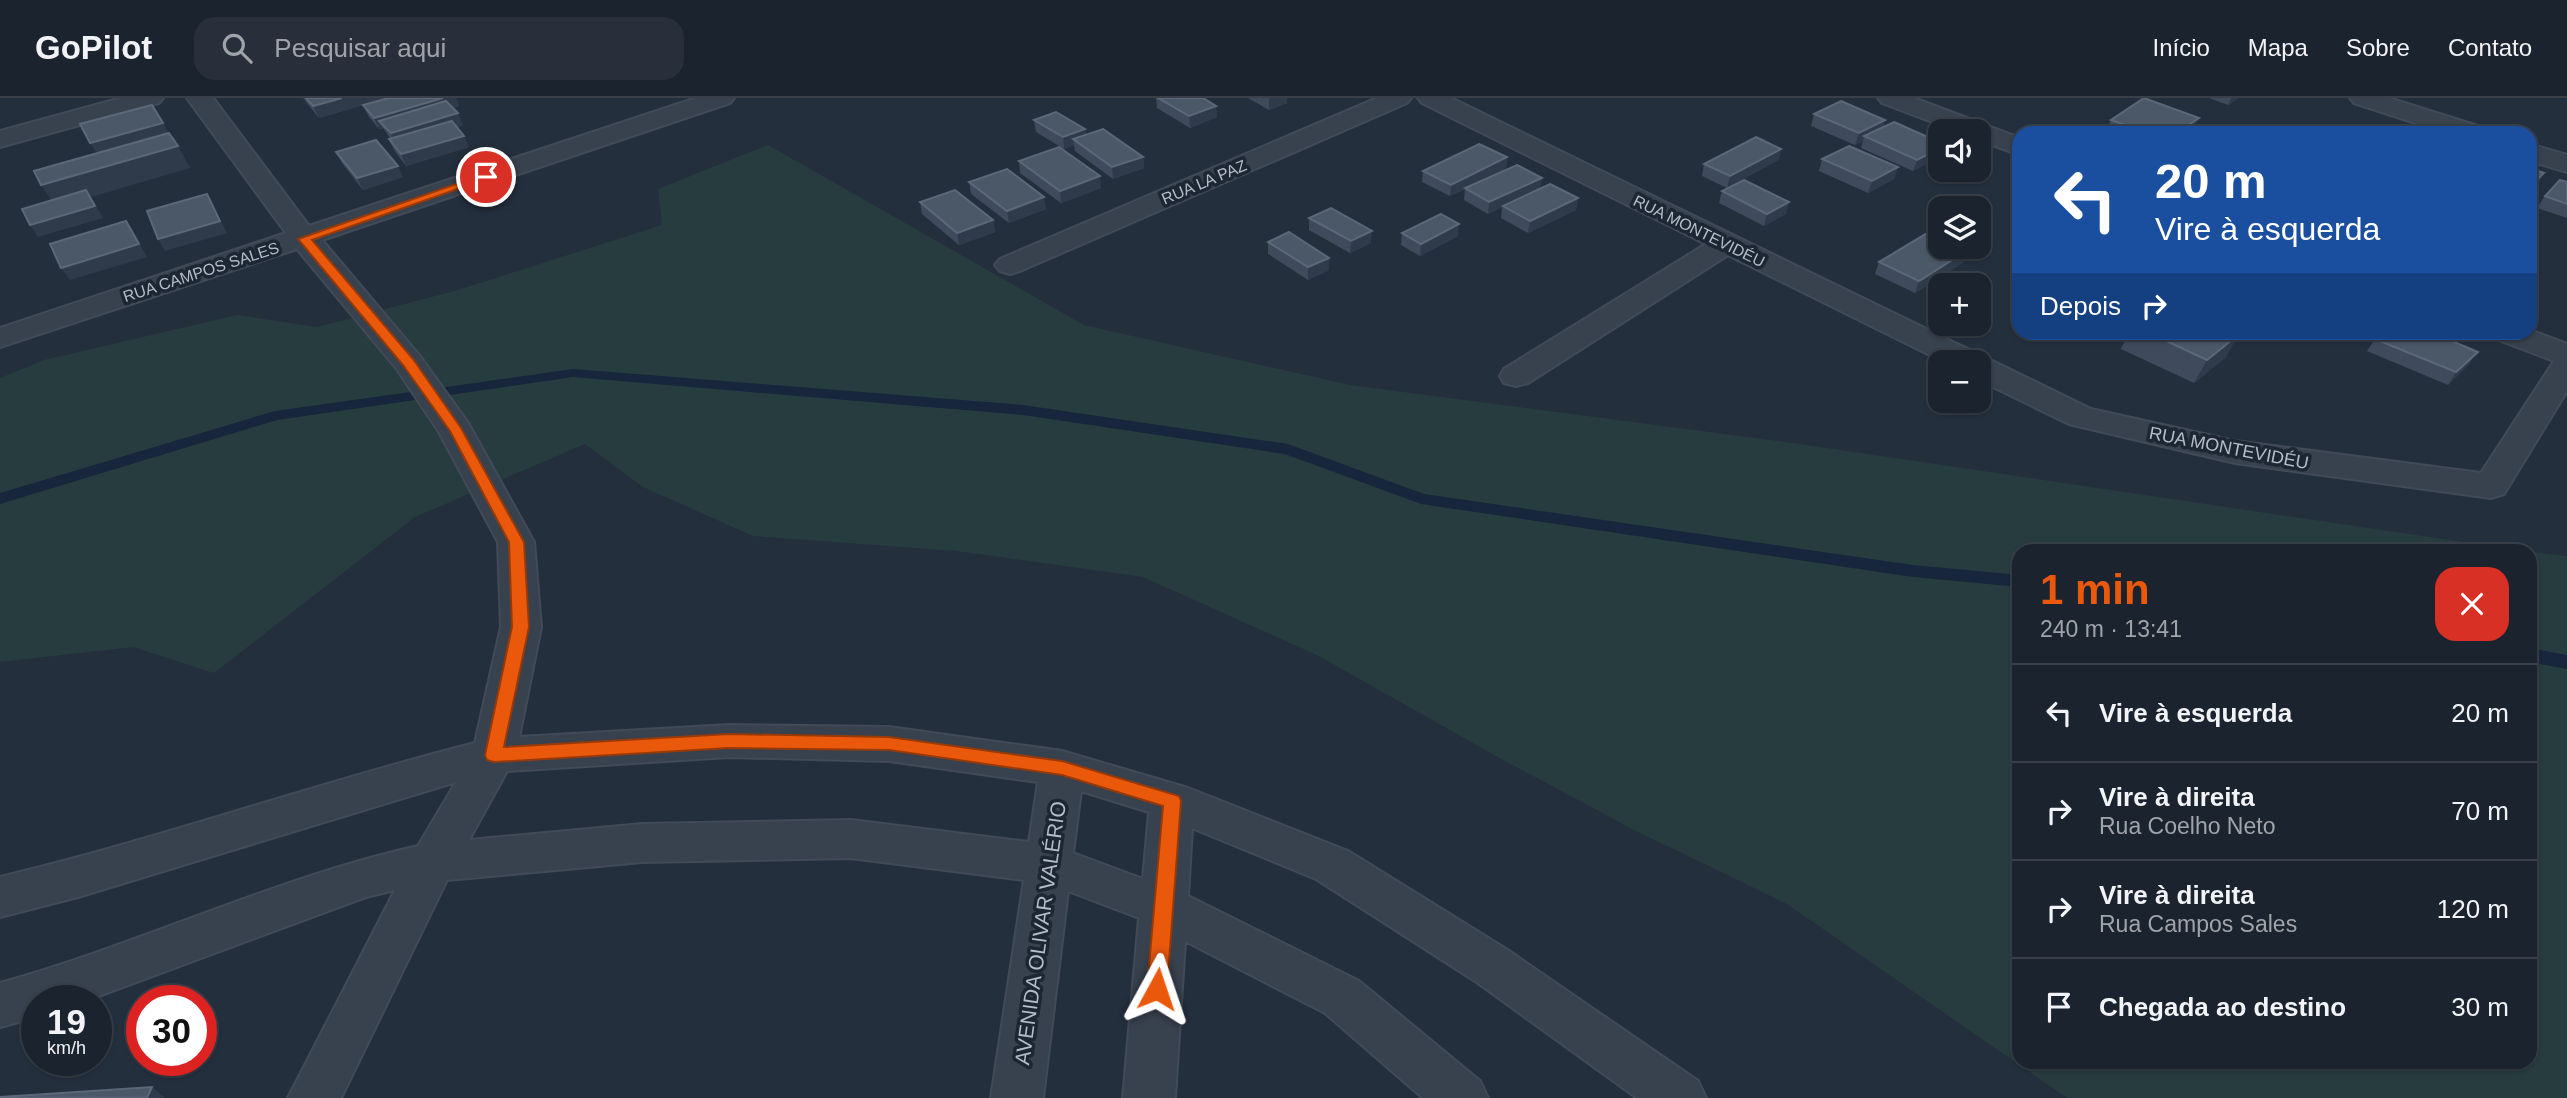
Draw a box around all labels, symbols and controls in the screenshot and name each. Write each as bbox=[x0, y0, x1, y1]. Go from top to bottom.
search box bbox=[194, 17, 684, 80]
text: GoPilot bbox=[35, 29, 152, 66]
icon: search bbox=[218, 29, 256, 67]
text: Pesquisar aqui bbox=[274, 33, 446, 63]
text: Início bbox=[2152, 34, 2210, 61]
text: Mapa bbox=[2248, 34, 2308, 61]
text: Sobre bbox=[2346, 34, 2410, 61]
text: Contato bbox=[2448, 34, 2532, 61]
map controls bbox=[1928, 119, 1991, 413]
button: sound bbox=[1928, 119, 1991, 182]
pin bbox=[456, 147, 516, 207]
icon: left bbox=[2040, 154, 2131, 245]
text: 20 m bbox=[2155, 154, 2267, 208]
street label: RUA LA PAZ bbox=[1159, 156, 1249, 207]
icon: arrive bbox=[467, 158, 505, 196]
street label: RUA MONTEVIDÉU bbox=[1631, 191, 1768, 270]
button: layers bbox=[1928, 196, 1991, 259]
text: Vire à esquerda bbox=[2155, 211, 2380, 247]
street label: RUA CAMPOS SALES bbox=[121, 239, 281, 305]
button: + bbox=[1928, 273, 1991, 336]
icon: right bbox=[2135, 287, 2173, 325]
text: Depois bbox=[2040, 291, 2121, 321]
button: − bbox=[1928, 350, 1991, 413]
street label: RUA MONTEVIDÉU bbox=[2148, 423, 2310, 473]
text: 1 min bbox=[2040, 566, 2150, 613]
button: close bbox=[2435, 567, 2509, 641]
text: 240 m · 13:41 bbox=[2040, 616, 2182, 642]
icon: left bbox=[2040, 694, 2078, 732]
text: Vire à esquerda bbox=[2099, 698, 2292, 728]
text: 20 m bbox=[2451, 698, 2509, 728]
text: Vire à direita bbox=[2099, 782, 2255, 812]
icon: right bbox=[2040, 792, 2078, 830]
text: 70 m bbox=[2451, 796, 2509, 826]
street label: AVENIDA OLIVAR VALÉRIO bbox=[1010, 800, 1070, 1066]
text: Rua Coelho Neto bbox=[2099, 813, 2275, 839]
text: Vire à direita bbox=[2099, 880, 2255, 910]
icon: right bbox=[2040, 890, 2078, 928]
text: 120 m bbox=[2437, 894, 2509, 924]
text: Rua Campos Sales bbox=[2099, 911, 2297, 937]
position arrow bbox=[1120, 952, 1194, 1026]
speed limit sign: 30 bbox=[126, 985, 217, 1076]
icon: arrive bbox=[2040, 988, 2078, 1026]
text: Chegada ao destino bbox=[2099, 992, 2346, 1022]
text: 30 m bbox=[2451, 992, 2509, 1022]
text: 19 bbox=[47, 1002, 86, 1041]
text: km/h bbox=[47, 1038, 86, 1058]

